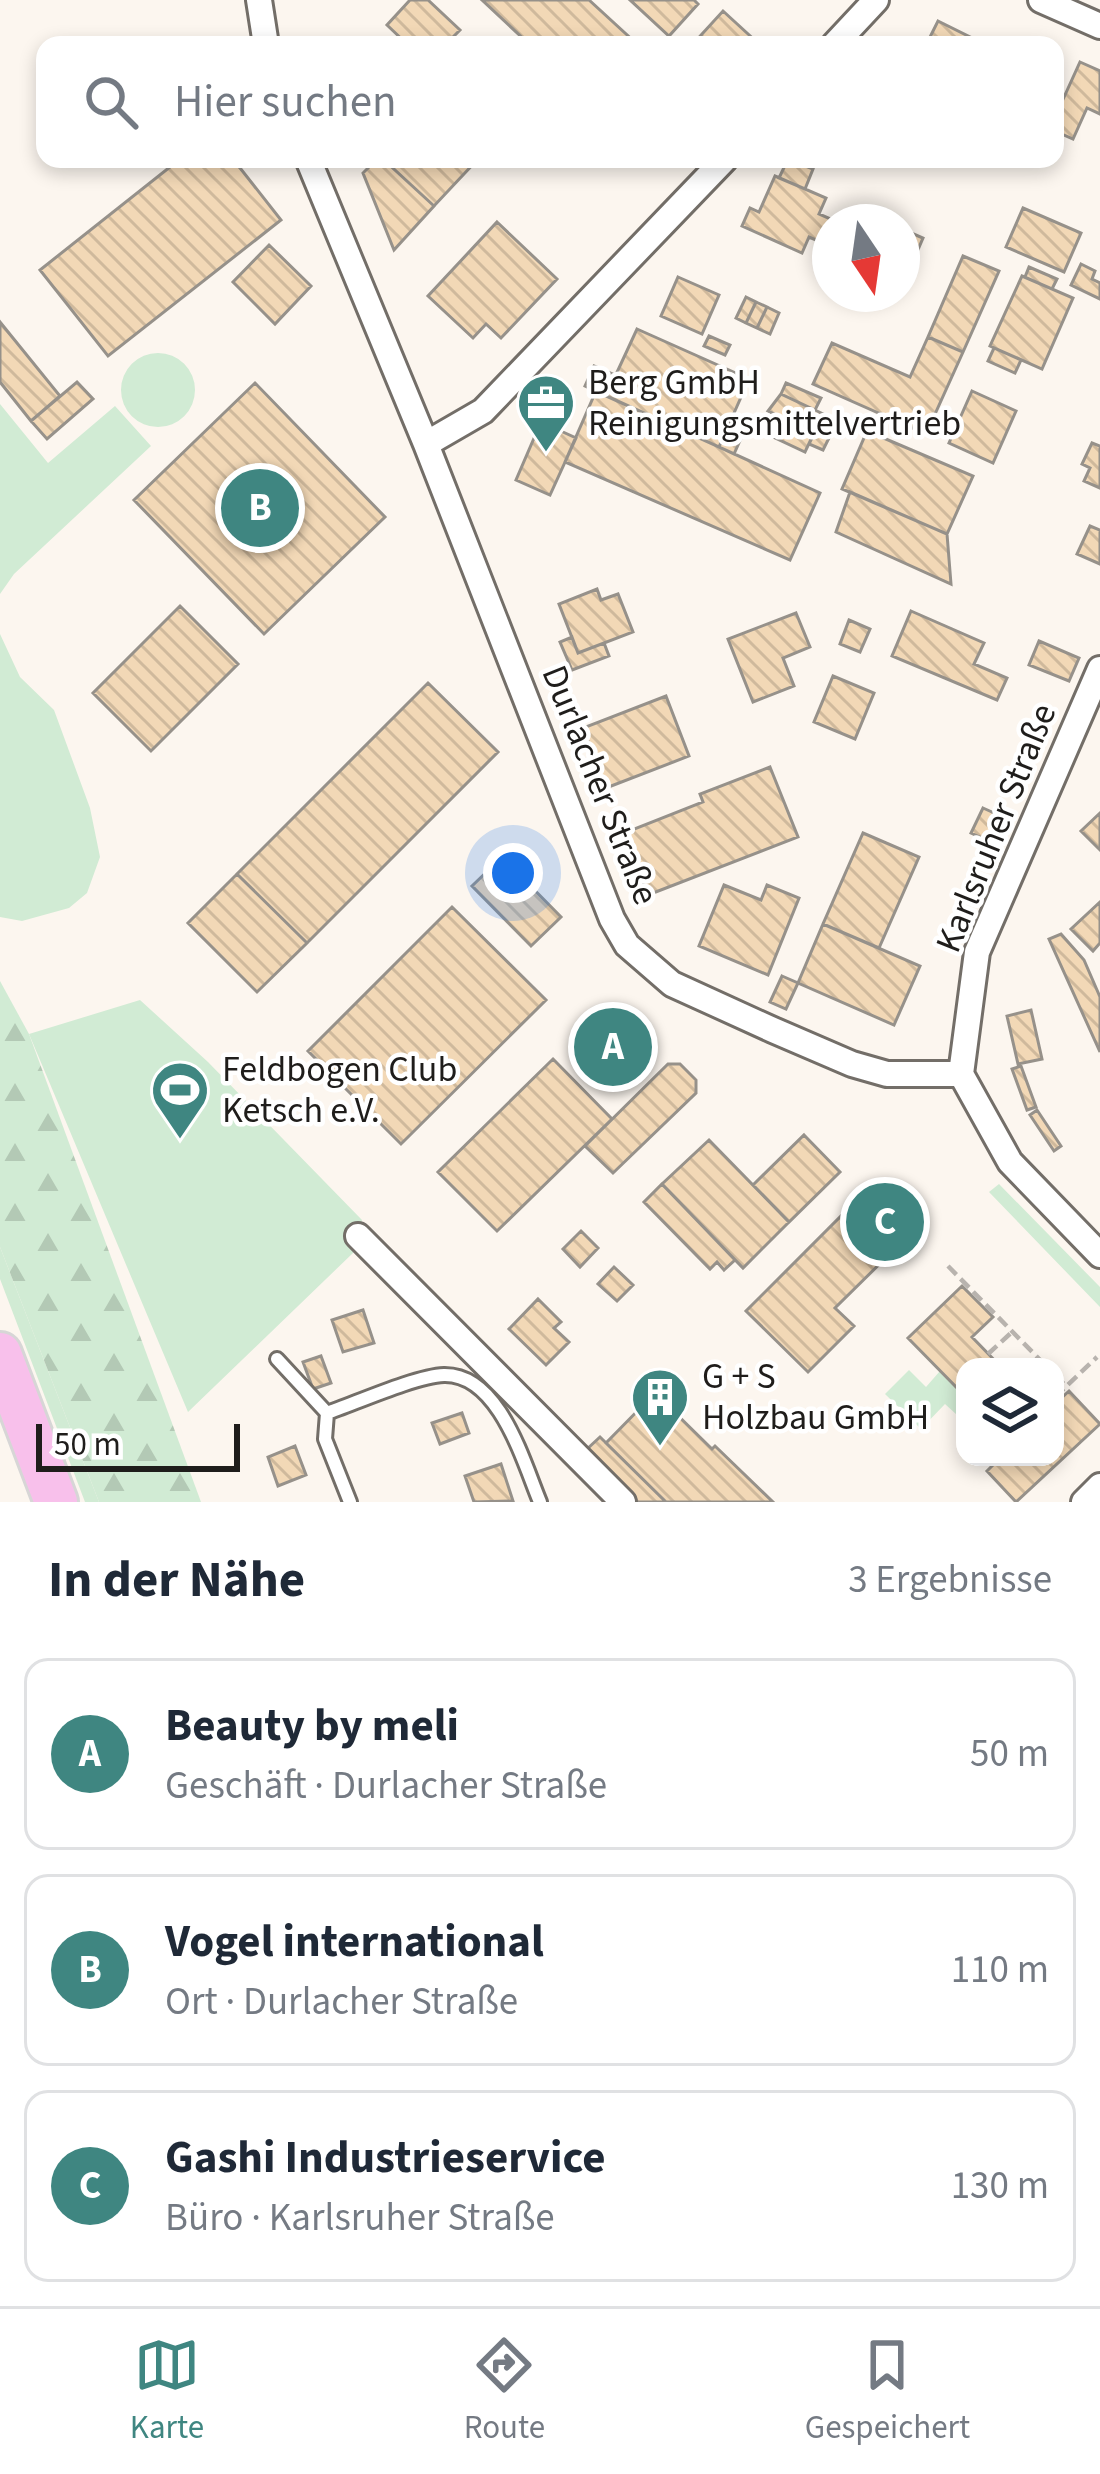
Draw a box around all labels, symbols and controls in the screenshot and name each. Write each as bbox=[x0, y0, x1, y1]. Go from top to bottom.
search box bbox=[36, 36, 1064, 168]
icon: search bbox=[78, 69, 144, 135]
text: Hier suchen bbox=[174, 70, 397, 134]
north arrow bbox=[812, 204, 920, 312]
place label: Berg GmbH Reinigungsmittelvertrieb bbox=[588, 357, 961, 449]
office icon: Berg GmbH Reinigungsmittelvertrieb bbox=[515, 372, 577, 454]
pin: B bbox=[221, 463, 299, 553]
street label: Durlacher Straße bbox=[529, 658, 671, 912]
street label: Karlsruher Straße bbox=[923, 696, 1069, 960]
your location bbox=[483, 843, 543, 903]
pin: A bbox=[574, 1002, 652, 1092]
place label: Feldbogen Club Ketsch e.V. bbox=[222, 1044, 457, 1136]
sports icon: Feldbogen Club Ketsch e.V. bbox=[149, 1059, 211, 1141]
pin: C bbox=[846, 1177, 924, 1267]
place label: G + S Holzbau GmbH bbox=[702, 1351, 929, 1443]
map controls bbox=[956, 1358, 1064, 1466]
button: layers bbox=[956, 1358, 1064, 1466]
building icon: G + S Holzbau GmbH bbox=[629, 1366, 691, 1448]
scale bar bbox=[36, 1418, 240, 1471]
text: 50 m bbox=[54, 1421, 121, 1468]
text: In der Nähe bbox=[48, 1544, 305, 1616]
text: 3 Ergebnisse bbox=[848, 1552, 1052, 1608]
text: Beauty by meli bbox=[165, 1694, 459, 1758]
text: A bbox=[79, 1726, 101, 1782]
text: 50 m bbox=[970, 1726, 1049, 1782]
text: Geschäft · Durlacher Straße bbox=[165, 1758, 607, 1814]
text: Vogel international bbox=[165, 1910, 544, 1974]
text: B bbox=[78, 1942, 102, 1998]
text: 110 m bbox=[951, 1942, 1049, 1998]
text: Ort · Durlacher Straße bbox=[165, 1974, 518, 2030]
text: Gashi Industrieservice bbox=[165, 2126, 606, 2190]
text: C bbox=[79, 2158, 101, 2214]
text: 130 m bbox=[951, 2158, 1049, 2214]
text: Büro · Karlsruher Straße bbox=[165, 2190, 555, 2246]
tab: Karte bbox=[130, 2332, 204, 2451]
tab: Route bbox=[464, 2332, 545, 2451]
tab: Gespeichert bbox=[805, 2332, 970, 2451]

